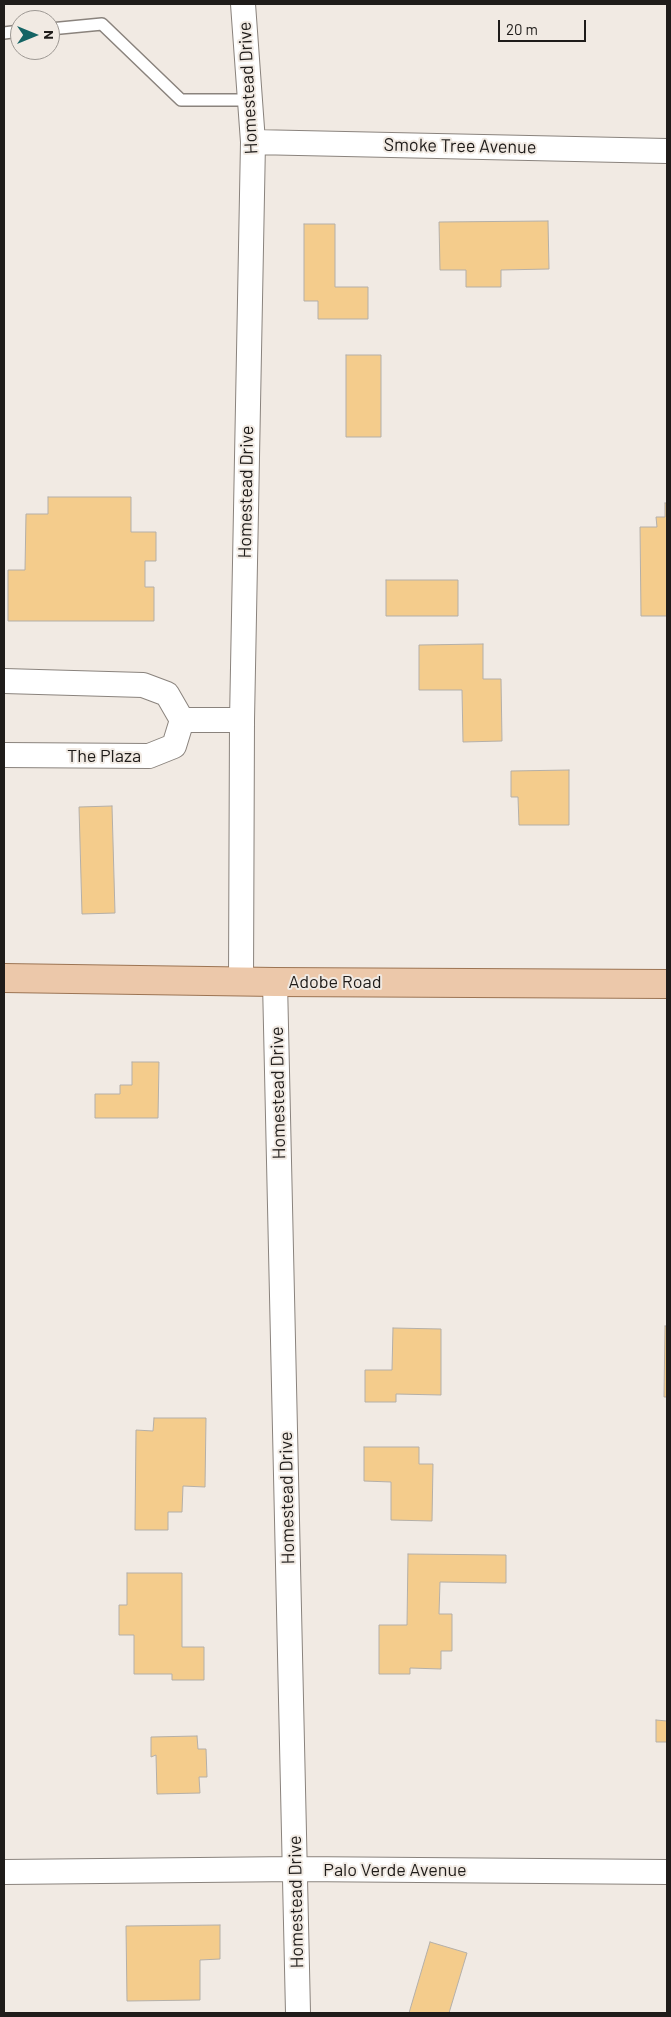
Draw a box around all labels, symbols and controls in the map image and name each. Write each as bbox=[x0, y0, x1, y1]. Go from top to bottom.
north arrow bbox=[10, 10, 60, 60]
scale bar bbox=[501, 10, 588, 42]
text: 20 m bbox=[506, 20, 538, 38]
street label: Homestead Drive bbox=[234, 21, 262, 155]
text: N bbox=[41, 30, 58, 40]
street label: Smoke Tree Avenue bbox=[383, 134, 537, 158]
street label: Homestead Drive bbox=[234, 425, 258, 559]
street label: The Plaza bbox=[67, 745, 141, 767]
street label: Adobe Road bbox=[288, 971, 382, 993]
street label: Homestead Drive bbox=[266, 1026, 290, 1160]
street label: Homestead Drive bbox=[275, 1431, 299, 1565]
street label: Homestead Drive bbox=[284, 1835, 308, 1969]
street label: Palo Verde Avenue bbox=[323, 1859, 467, 1881]

